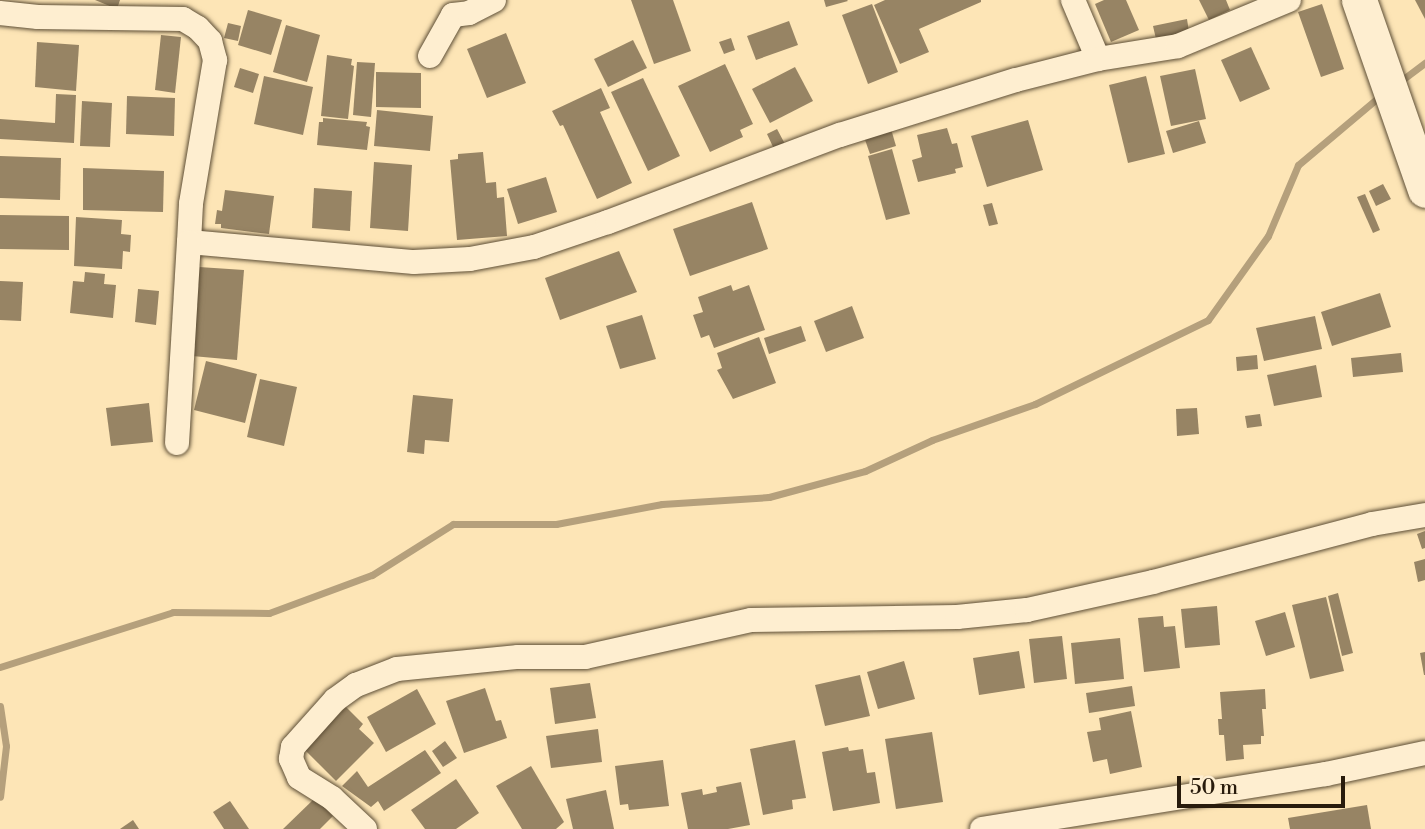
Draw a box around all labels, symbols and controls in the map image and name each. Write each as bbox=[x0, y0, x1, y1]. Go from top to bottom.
scale bar bbox=[1180, 762, 1348, 806]
text: 50 m bbox=[1190, 775, 1238, 801]

